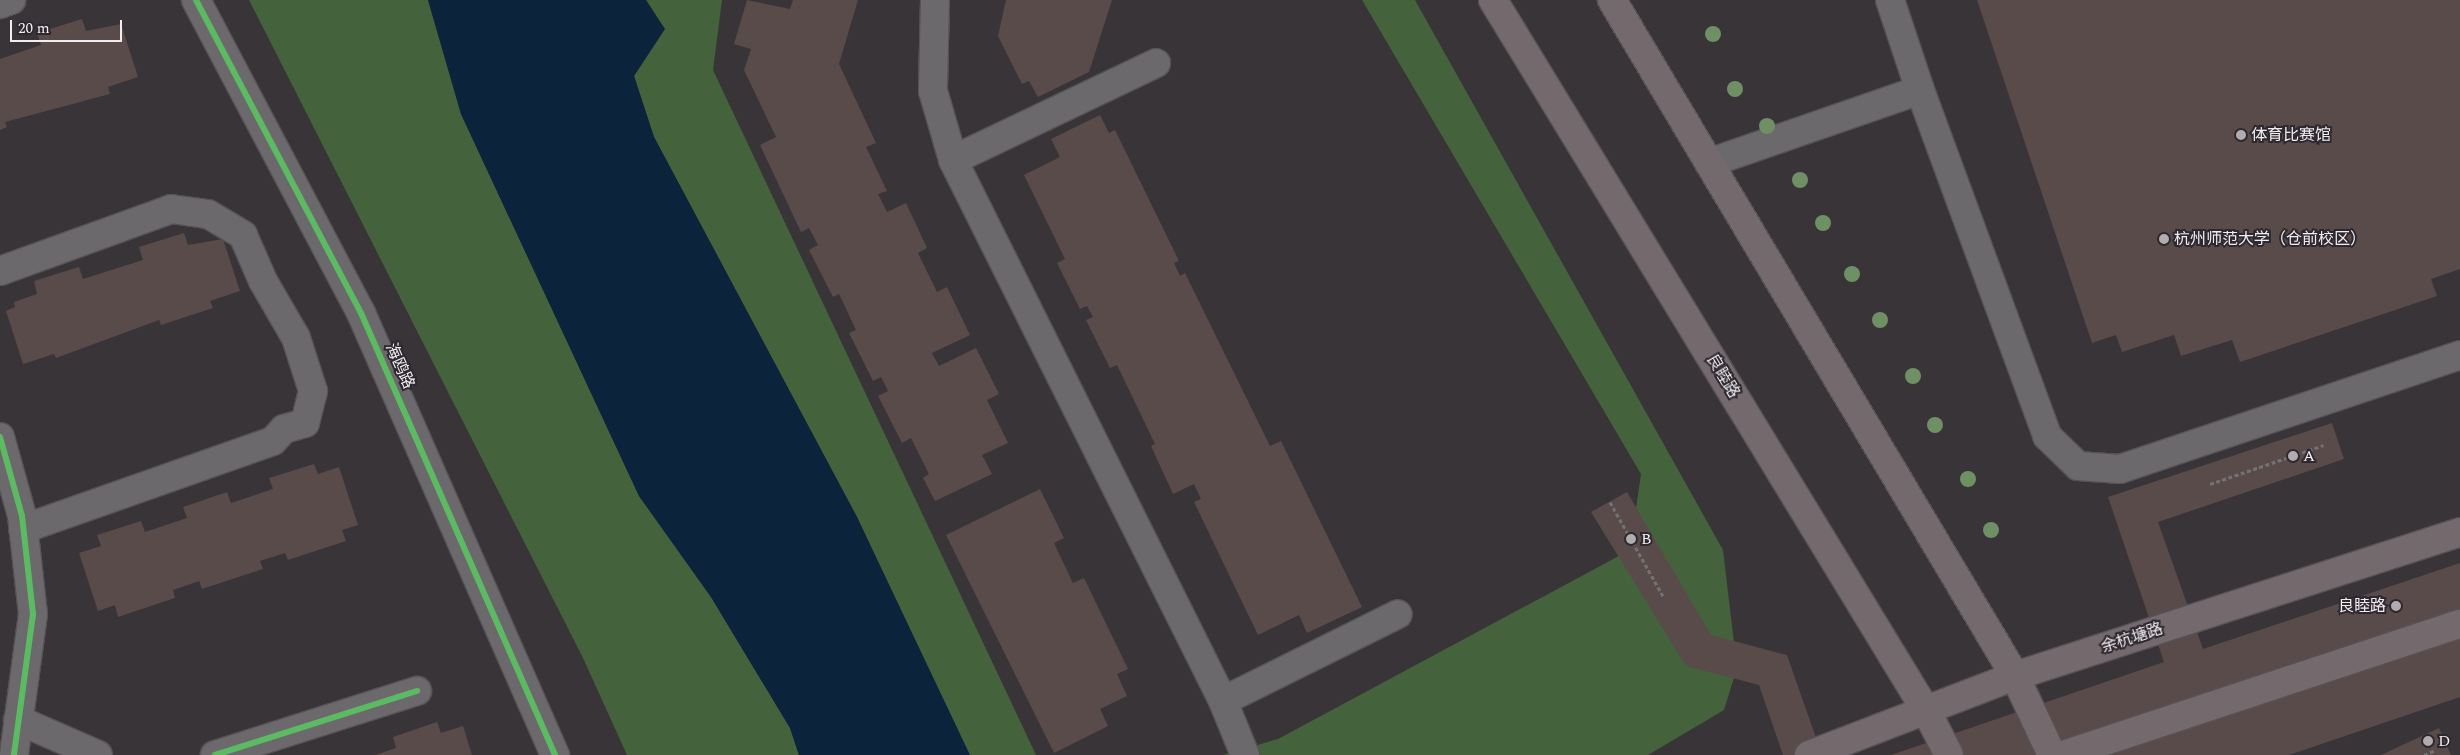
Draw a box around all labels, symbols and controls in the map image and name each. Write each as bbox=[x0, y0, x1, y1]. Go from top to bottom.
scale bar bbox=[12, 10, 125, 42]
text: 20 m bbox=[18, 17, 50, 40]
place label: 体育比赛馆 bbox=[2251, 125, 2331, 145]
marker: 体育比赛馆 bbox=[2235, 129, 2247, 141]
place label: 杭州师范大学（仓前校区） bbox=[2174, 229, 2366, 249]
marker: 杭州师范大学（仓前校区） bbox=[2158, 233, 2170, 245]
street label: 海鸥路 bbox=[381, 340, 419, 392]
street label: 良睦路 bbox=[1702, 350, 1744, 402]
place label: A bbox=[2303, 446, 2315, 466]
marker: A bbox=[2287, 450, 2299, 462]
place label: B bbox=[1641, 529, 1652, 549]
marker: B bbox=[1625, 533, 1637, 545]
place label: 良睦路 bbox=[2338, 596, 2386, 616]
marker: 良睦路 bbox=[2390, 600, 2402, 612]
street label: 余杭塘路 bbox=[2099, 619, 2165, 657]
place label: D bbox=[2438, 731, 2450, 751]
marker: D bbox=[2422, 735, 2434, 747]

